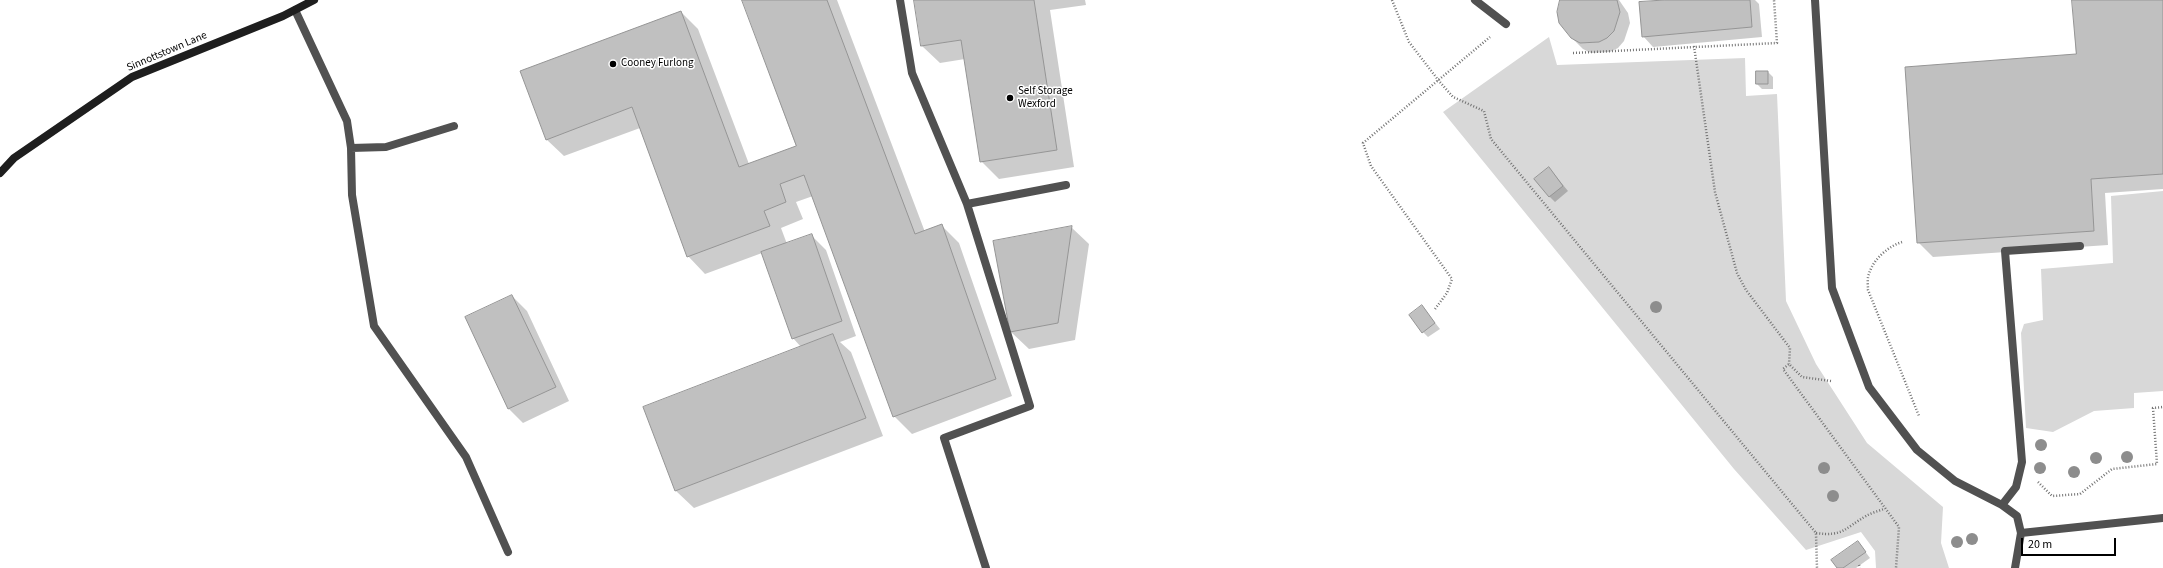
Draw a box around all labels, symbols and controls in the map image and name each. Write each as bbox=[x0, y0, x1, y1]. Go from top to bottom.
street label: Sinnottstown Lane bbox=[125, 29, 209, 75]
place label: Cooney Furlong bbox=[621, 57, 693, 71]
marker: Cooney Furlong bbox=[608, 59, 618, 69]
place label: Self Storage Wexford bbox=[1018, 85, 1073, 111]
marker: Self Storage Wexford bbox=[1005, 93, 1015, 103]
scale bar bbox=[2023, 530, 2118, 556]
text: 20 m bbox=[2028, 536, 2052, 553]

